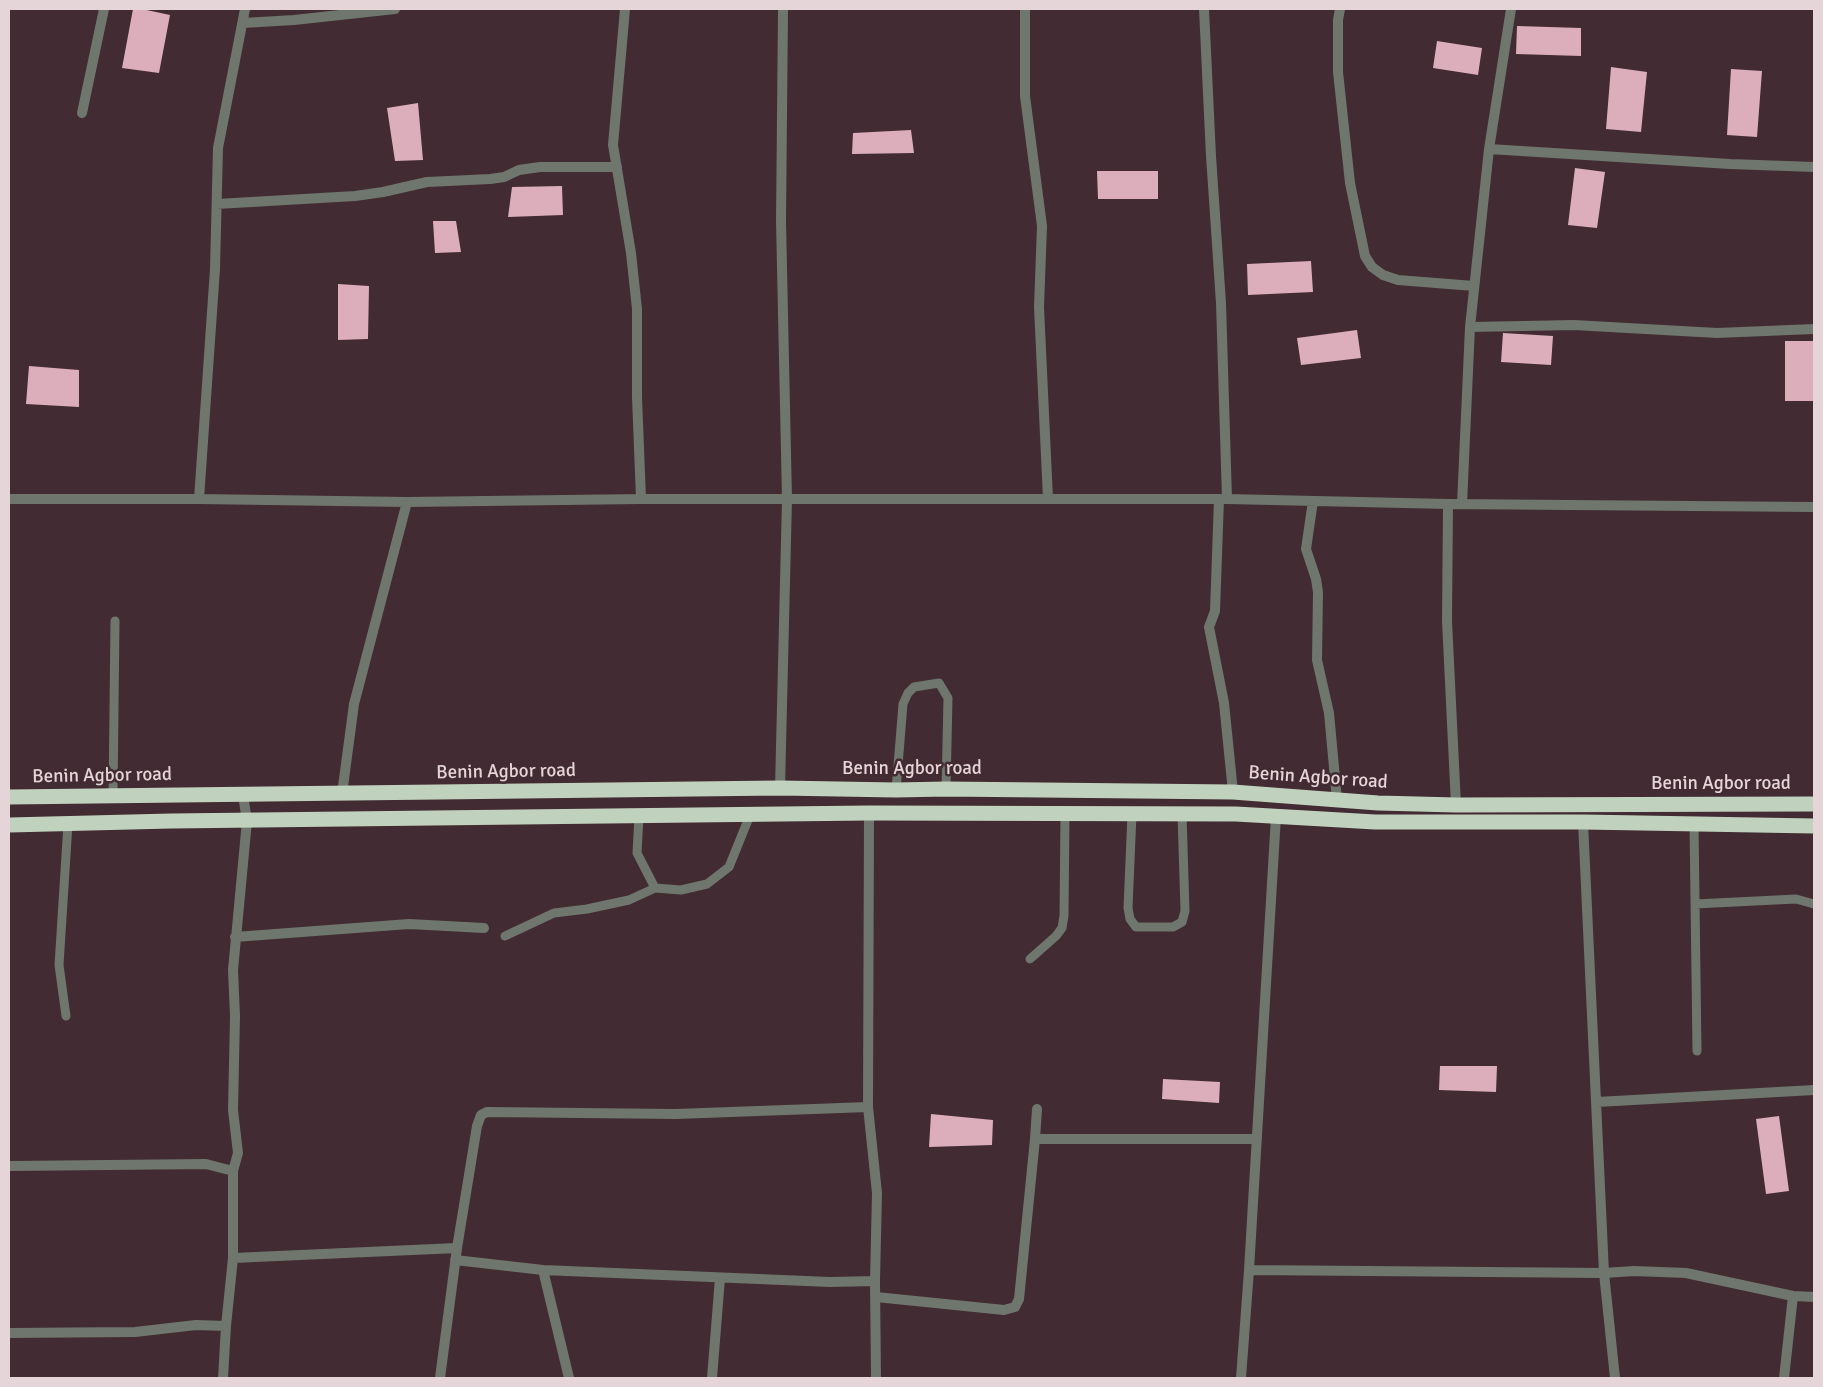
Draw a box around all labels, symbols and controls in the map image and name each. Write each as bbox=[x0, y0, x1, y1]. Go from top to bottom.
street label: Benin Agbor road bbox=[842, 758, 982, 780]
street label: Benin Agbor road bbox=[436, 759, 576, 785]
street label: Benin Agbor road bbox=[1247, 762, 1389, 794]
street label: Benin Agbor road bbox=[32, 763, 172, 789]
street label: Benin Agbor road bbox=[1651, 773, 1791, 795]

